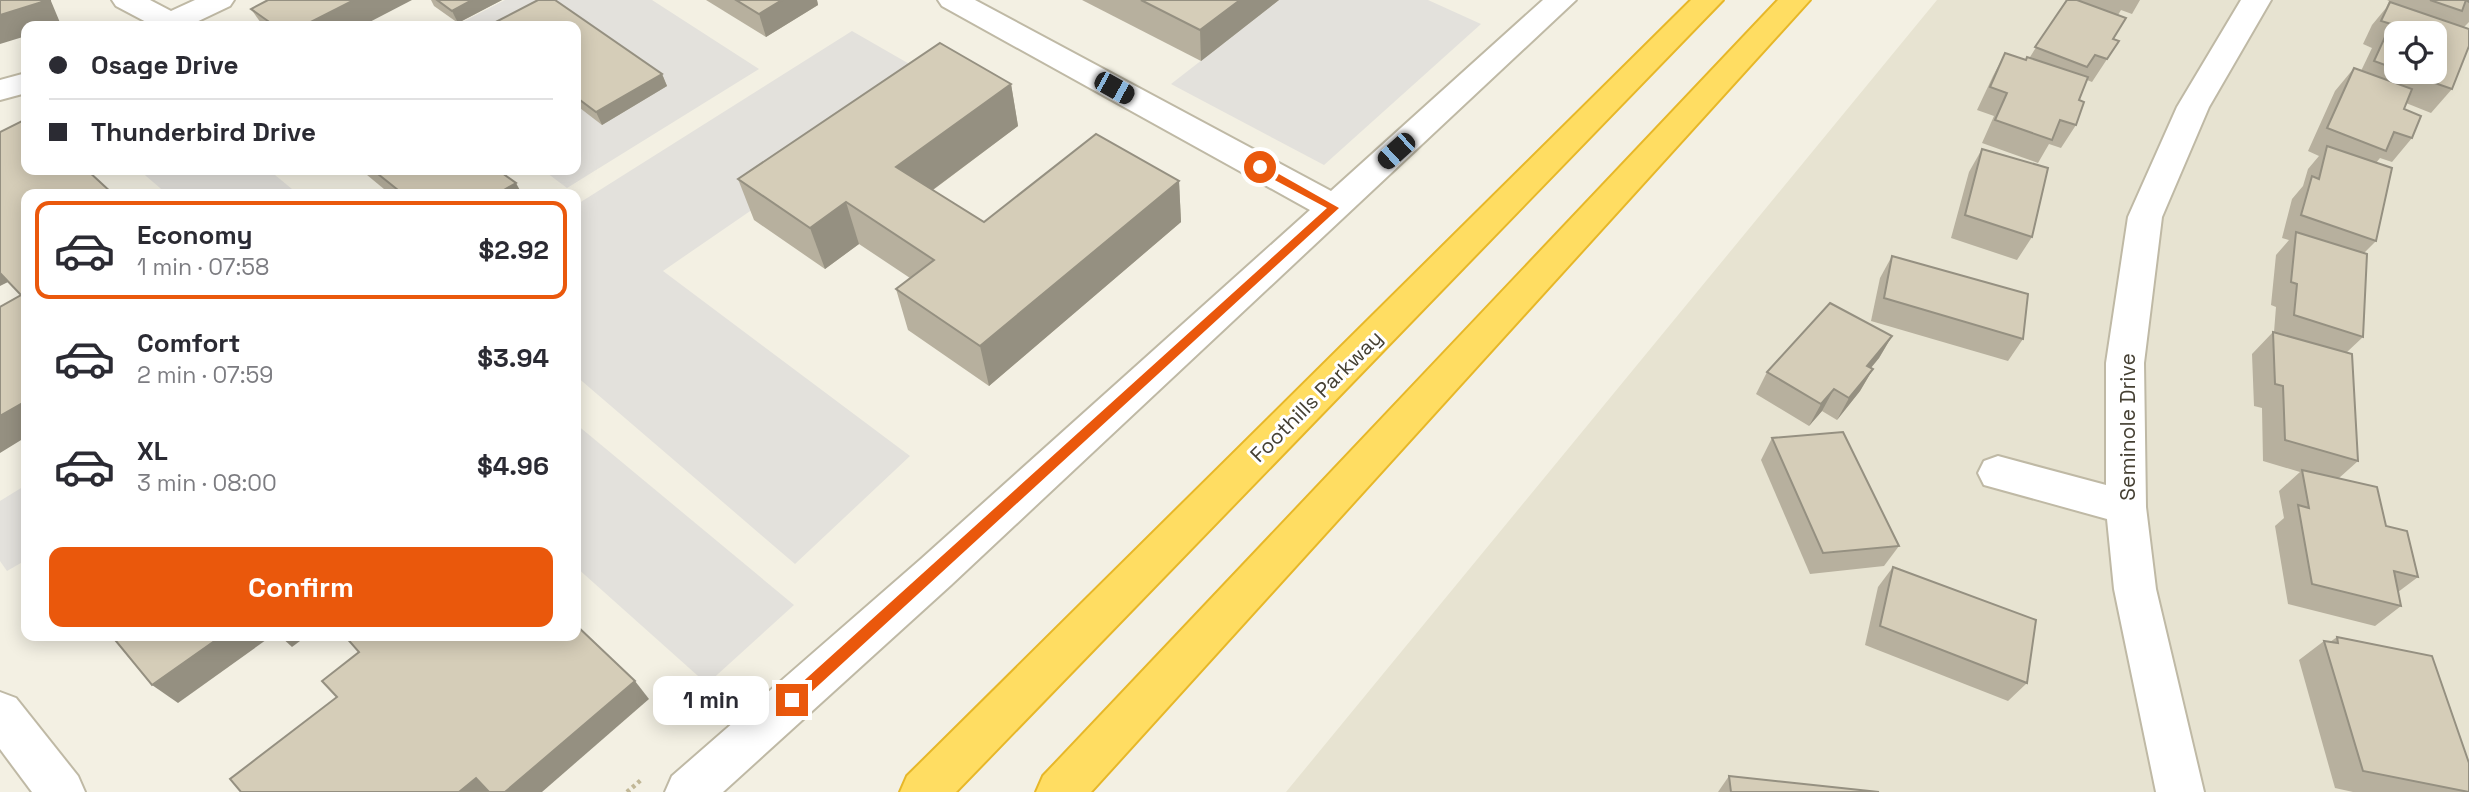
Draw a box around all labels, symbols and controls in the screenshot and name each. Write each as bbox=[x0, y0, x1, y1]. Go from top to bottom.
map controls bbox=[2384, 21, 2447, 84]
button: locate bbox=[2384, 21, 2447, 84]
text: Osage Drive bbox=[91, 48, 238, 82]
car bbox=[1091, 69, 1138, 107]
text: Thunderbird Drive bbox=[91, 115, 316, 149]
car bbox=[1374, 129, 1419, 173]
route start bbox=[1244, 151, 1276, 183]
text: Economy bbox=[137, 218, 253, 252]
icon: car bbox=[53, 219, 116, 282]
text: $2.92 bbox=[479, 233, 549, 267]
text: 1 min · 07:58 bbox=[137, 252, 269, 282]
street label: Foothills Parkway bbox=[1244, 324, 1388, 468]
text: Comfort bbox=[137, 326, 240, 360]
icon: car bbox=[53, 327, 116, 390]
text: $3.94 bbox=[477, 341, 549, 375]
street label: Seminole Drive bbox=[2114, 353, 2141, 501]
text: 2 min · 07:59 bbox=[137, 360, 273, 390]
text: XL bbox=[137, 434, 168, 468]
icon: car bbox=[53, 435, 116, 498]
text: $4.96 bbox=[477, 449, 549, 483]
text: 3 min · 08:00 bbox=[137, 468, 277, 498]
button: Confirm bbox=[49, 547, 553, 627]
callout: 1 min bbox=[652, 676, 768, 724]
route end bbox=[776, 684, 808, 716]
text: 1 min bbox=[683, 685, 739, 715]

